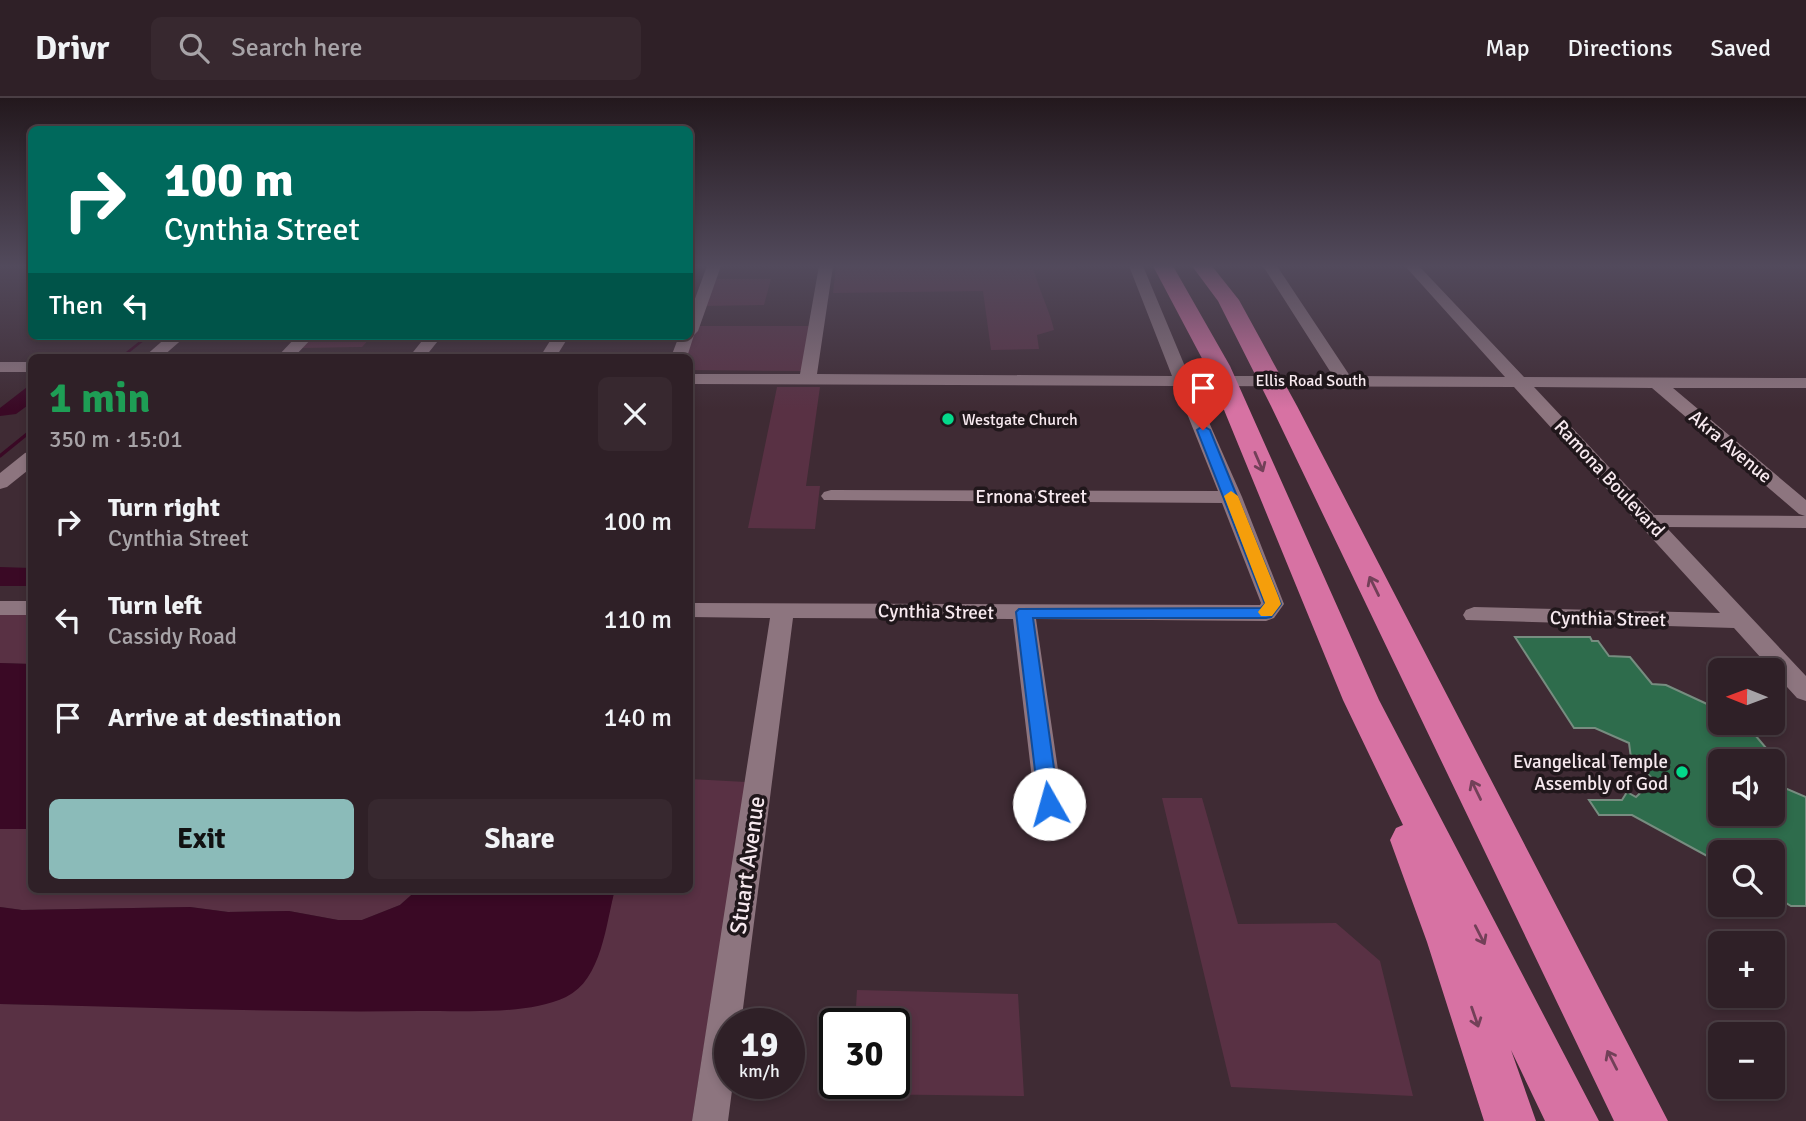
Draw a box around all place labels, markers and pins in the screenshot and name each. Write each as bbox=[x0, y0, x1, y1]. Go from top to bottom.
pin bbox=[1173, 358, 1233, 430]
place label: Westgate Church bbox=[962, 410, 1078, 430]
marker: Westgate Church bbox=[940, 411, 956, 427]
place label: Evangelical Temple Assembly of God bbox=[1513, 750, 1668, 796]
marker: Evangelical Temple Assembly of God bbox=[1674, 764, 1690, 780]

